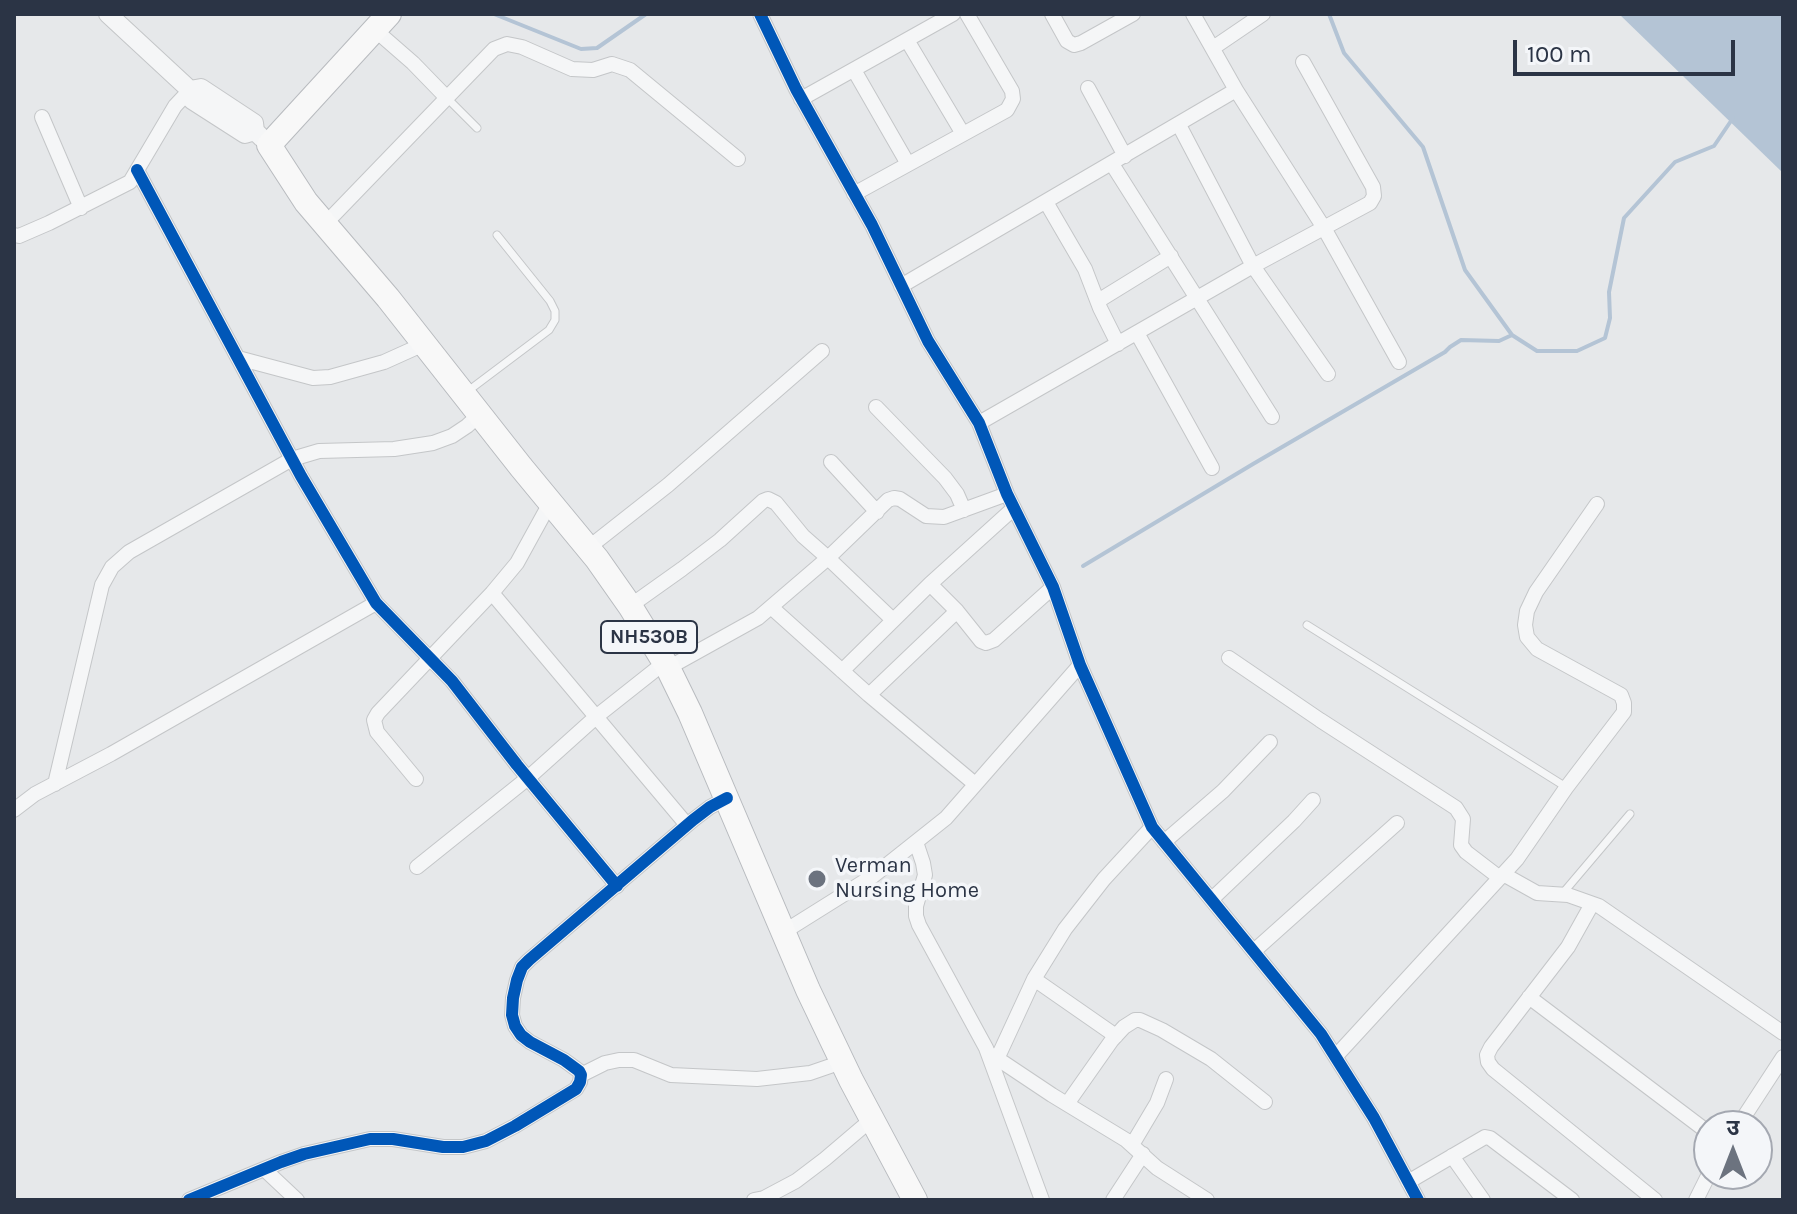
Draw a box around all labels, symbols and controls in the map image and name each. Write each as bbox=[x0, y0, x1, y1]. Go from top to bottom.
scale bar bbox=[1517, 24, 1739, 74]
text: 100 m bbox=[1527, 40, 1592, 68]
road number: NH530B bbox=[601, 621, 697, 653]
place label: Verman Nursing Home bbox=[835, 853, 979, 904]
marker: Verman Nursing Home bbox=[806, 868, 828, 890]
north arrow bbox=[1693, 1110, 1773, 1190]
text: उ bbox=[1727, 1115, 1739, 1141]

